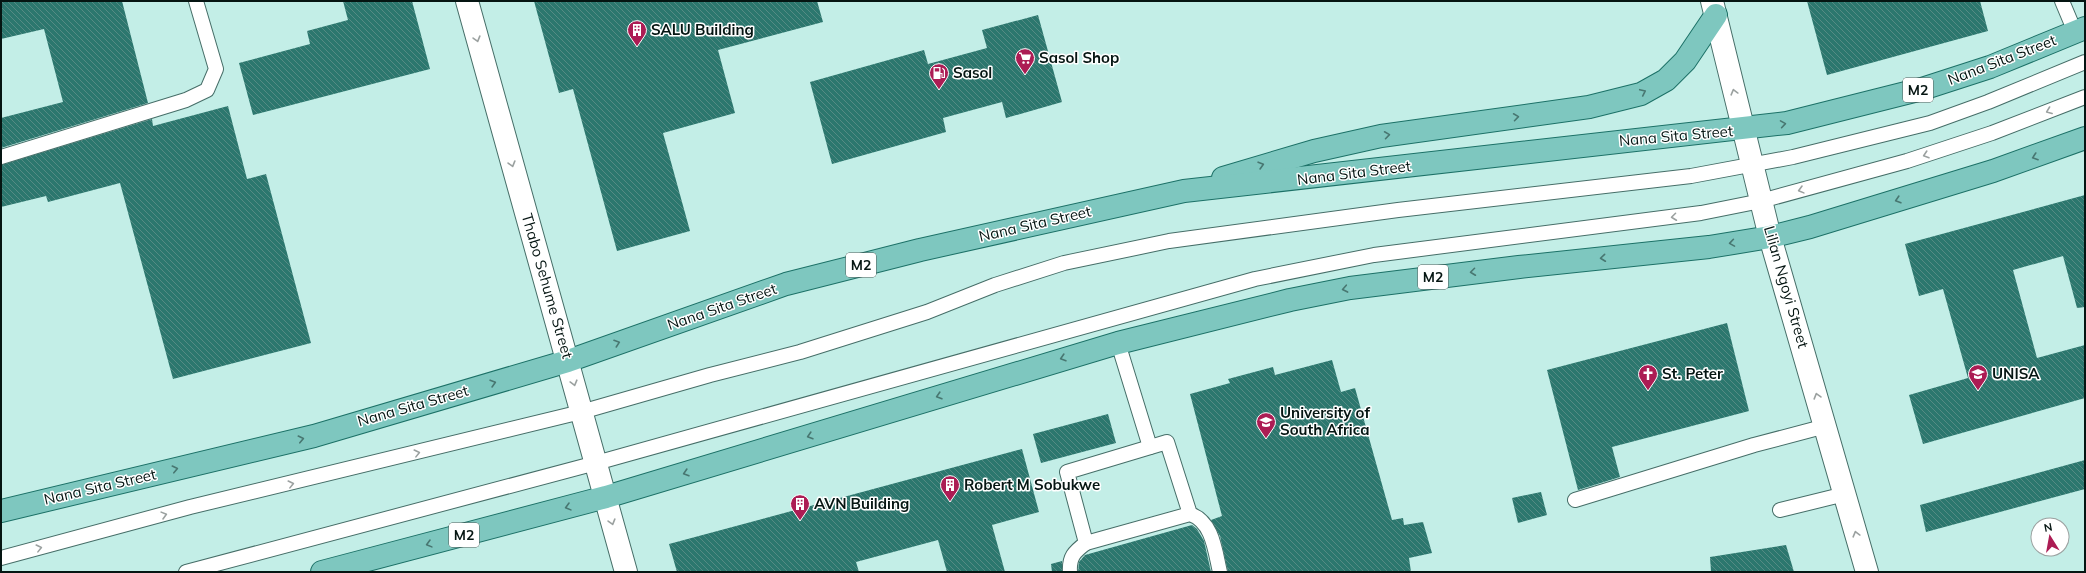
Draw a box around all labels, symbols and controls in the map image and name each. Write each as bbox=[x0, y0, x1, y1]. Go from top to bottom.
building icon: SALU Building bbox=[626, 19, 648, 47]
place label: SALU Building bbox=[651, 20, 754, 39]
street label: Nana Sita Street bbox=[1945, 30, 2059, 89]
one-way arrow bbox=[473, 35, 481, 42]
supermarket icon: Sasol Shop bbox=[1014, 47, 1036, 75]
place label: Sasol Shop bbox=[1039, 48, 1119, 67]
fuel station icon: Sasol bbox=[928, 62, 950, 90]
place label: Sasol bbox=[953, 63, 992, 82]
road number: M2 bbox=[1903, 78, 1933, 102]
one-way arrow bbox=[1639, 89, 1647, 97]
one-way arrow bbox=[1730, 89, 1739, 96]
one-way arrow bbox=[2045, 107, 2052, 115]
one-way arrow bbox=[1513, 113, 1519, 122]
one-way arrow bbox=[1779, 120, 1786, 129]
street label: Nana Sita Street bbox=[1618, 121, 1734, 150]
one-way arrow bbox=[1384, 131, 1391, 140]
one-way arrow bbox=[1923, 150, 1930, 159]
one-way arrow bbox=[2032, 152, 2039, 161]
street label: Nana Sita Street bbox=[1296, 156, 1412, 189]
one-way arrow bbox=[508, 161, 516, 167]
one-way arrow bbox=[1257, 161, 1264, 170]
one-way arrow bbox=[1798, 186, 1804, 194]
one-way arrow bbox=[1895, 195, 1902, 204]
street label: Nana Sita Street bbox=[977, 201, 1093, 246]
street label: Thabo Sehume Street bbox=[518, 211, 577, 361]
one-way arrow bbox=[1671, 212, 1677, 221]
street label: Lilian Ngoyi Street bbox=[1760, 224, 1813, 350]
one-way arrow bbox=[1729, 238, 1735, 247]
road number: M2 bbox=[846, 253, 876, 277]
one-way arrow bbox=[1600, 253, 1606, 262]
road number: M2 bbox=[1418, 265, 1448, 289]
one-way arrow bbox=[1470, 267, 1477, 276]
street label: Nana Sita Street bbox=[665, 279, 779, 334]
one-way arrow bbox=[1342, 284, 1348, 293]
one-way arrow bbox=[614, 340, 621, 348]
one-way arrow bbox=[1060, 353, 1067, 362]
church icon: St. Peter bbox=[1637, 363, 1659, 391]
school or university icon: UNISA bbox=[1967, 363, 1989, 391]
place label: St. Peter bbox=[1662, 364, 1723, 383]
place label: UNISA bbox=[1992, 364, 2040, 383]
one-way arrow bbox=[490, 379, 497, 388]
one-way arrow bbox=[569, 380, 577, 387]
street label: Nana Sita Street bbox=[355, 381, 471, 430]
one-way arrow bbox=[935, 392, 942, 400]
one-way arrow bbox=[1813, 392, 1822, 399]
place label: University of South Africa bbox=[1280, 403, 1370, 439]
school or university icon: University of South Africa bbox=[1255, 411, 1277, 439]
one-way arrow bbox=[807, 431, 814, 440]
one-way arrow bbox=[298, 435, 305, 443]
one-way arrow bbox=[413, 449, 420, 458]
street label: Nana Sita Street bbox=[42, 464, 158, 509]
one-way arrow bbox=[171, 465, 178, 474]
one-way arrow bbox=[682, 468, 689, 477]
building icon: Robert M Sobukwe bbox=[939, 474, 961, 502]
place label: Robert M Sobukwe bbox=[964, 475, 1100, 494]
one-way arrow bbox=[287, 481, 294, 489]
building icon: AVN Building bbox=[789, 493, 811, 521]
place label: AVN Building bbox=[814, 494, 909, 513]
one-way arrow bbox=[565, 503, 571, 511]
one-way arrow bbox=[161, 511, 167, 519]
north arrow bbox=[2030, 517, 2070, 557]
one-way arrow bbox=[608, 519, 616, 525]
text: N bbox=[2043, 520, 2054, 535]
road number: M2 bbox=[449, 523, 479, 547]
one-way arrow bbox=[1853, 531, 1861, 538]
one-way arrow bbox=[425, 539, 432, 548]
one-way arrow bbox=[35, 545, 42, 553]

